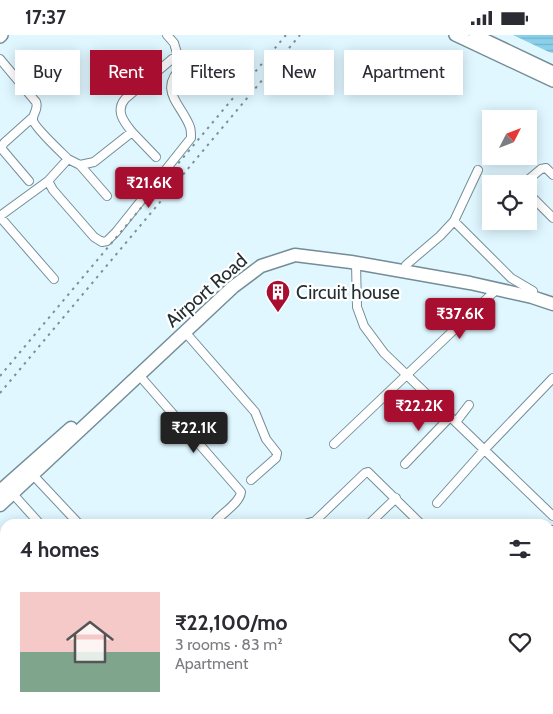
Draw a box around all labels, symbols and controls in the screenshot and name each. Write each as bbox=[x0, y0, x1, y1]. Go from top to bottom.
text: 17:37 bbox=[25, 6, 66, 29]
chip: Buy bbox=[15, 50, 80, 95]
chip: Rent bbox=[90, 50, 162, 95]
chip: Filters bbox=[172, 50, 254, 95]
chip: New bbox=[264, 50, 334, 95]
chip: Apartment bbox=[344, 50, 463, 95]
north arrow bbox=[482, 110, 538, 165]
map controls bbox=[482, 110, 537, 230]
pin: ₹21.6K bbox=[108, 167, 190, 209]
text: ₹21.6K bbox=[126, 173, 172, 192]
button: locate bbox=[482, 175, 537, 230]
street label: Airport Road bbox=[161, 249, 252, 332]
building icon: Circuit house bbox=[265, 279, 291, 313]
place label: Circuit house bbox=[296, 281, 400, 304]
pin: ₹37.6K bbox=[419, 297, 501, 340]
text: ₹37.6K bbox=[436, 304, 484, 323]
pin: ₹22.2K bbox=[378, 389, 460, 432]
text: ₹22.2K bbox=[395, 396, 443, 415]
pin: ₹22.1K bbox=[153, 411, 235, 454]
text: ₹22.1K bbox=[172, 418, 216, 437]
icon: filters bbox=[506, 535, 534, 563]
text: 4 homes bbox=[20, 537, 99, 562]
text: ₹22,100/mo bbox=[175, 610, 288, 635]
icon: home bbox=[60, 612, 120, 672]
icon: heart bbox=[506, 628, 534, 656]
text: 3 rooms · 83 m² bbox=[175, 635, 283, 654]
text: Apartment bbox=[175, 654, 248, 673]

